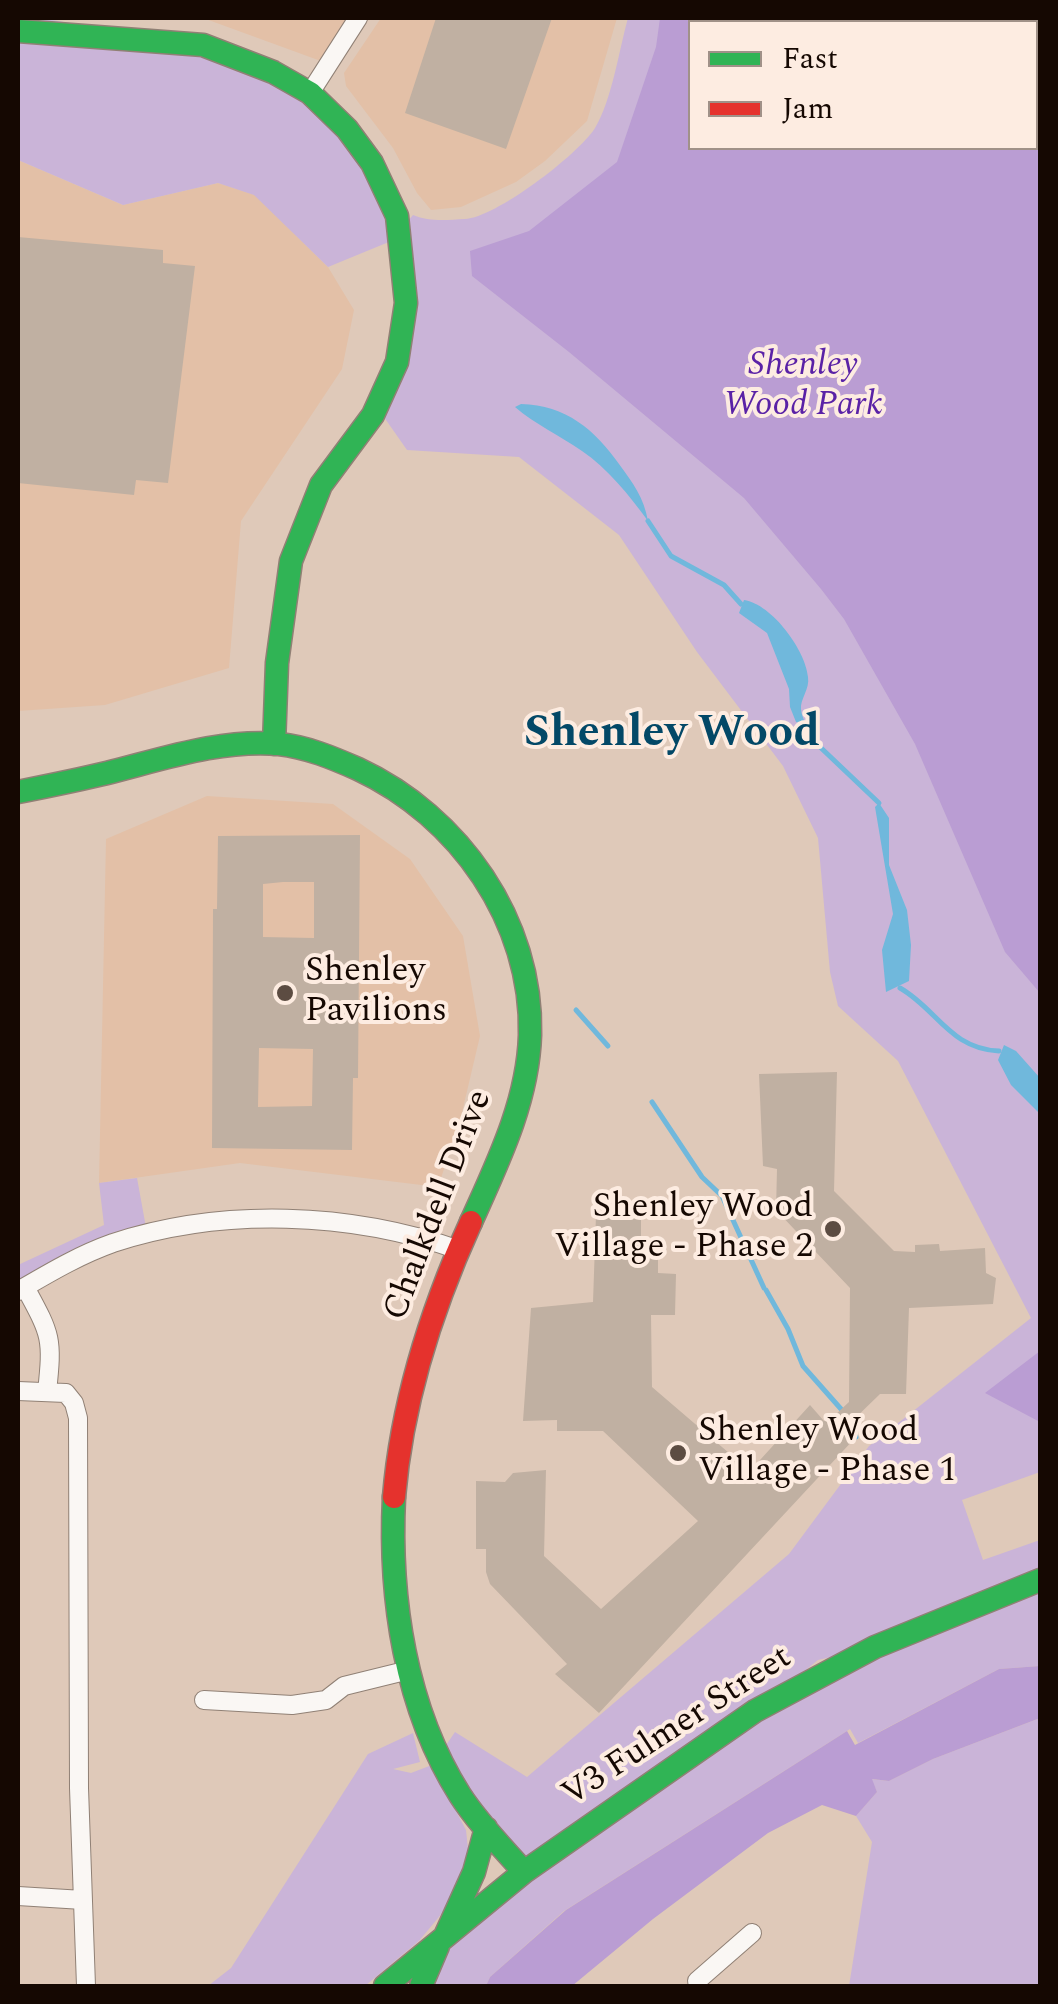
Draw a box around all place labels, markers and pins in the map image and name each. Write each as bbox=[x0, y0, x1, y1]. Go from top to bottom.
place label: Shenley Pavilions bbox=[305, 952, 447, 1034]
marker: Shenley Pavilions bbox=[274, 982, 296, 1004]
place label: Shenley Wood Village - Phase 2 bbox=[554, 1188, 813, 1270]
marker: Shenley Wood Village - Phase 2 bbox=[822, 1218, 844, 1240]
place label: Shenley Wood Village - Phase 1 bbox=[698, 1412, 957, 1494]
marker: Shenley Wood Village - Phase 1 bbox=[667, 1442, 689, 1464]

